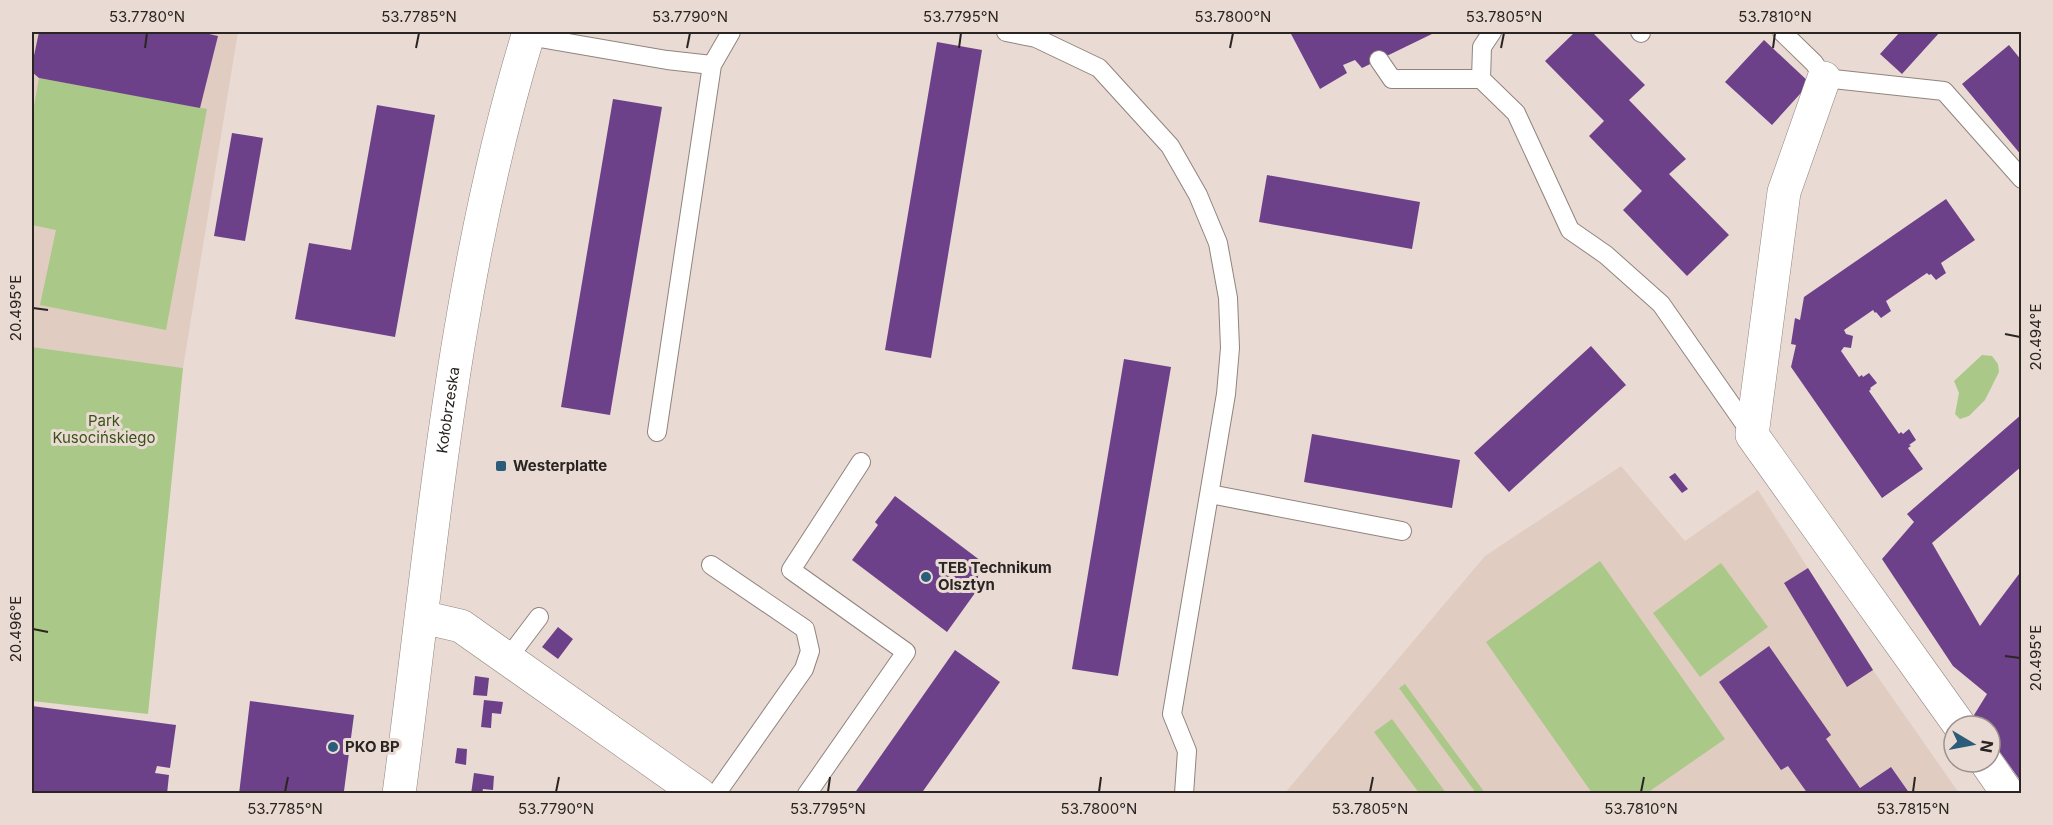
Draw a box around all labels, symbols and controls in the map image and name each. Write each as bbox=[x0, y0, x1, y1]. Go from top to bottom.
text: 53.7780°N bbox=[109, 7, 185, 26]
text: 53.7785°N bbox=[381, 7, 457, 26]
text: 53.7790°N bbox=[652, 7, 728, 26]
text: 53.7795°N bbox=[923, 7, 999, 26]
text: 53.7800°N bbox=[1195, 7, 1271, 26]
text: 53.7805°N bbox=[1466, 7, 1542, 26]
text: 53.7810°N bbox=[1738, 7, 1812, 26]
text: 20.495°E bbox=[6, 275, 25, 341]
text: 20.494°E bbox=[2026, 304, 2045, 370]
street label: Kołobrzeska bbox=[432, 365, 464, 455]
park label: Park Kusocińskiego bbox=[52, 411, 156, 447]
place label: Westerplatte bbox=[513, 456, 607, 475]
marker: Westerplatte bbox=[494, 459, 508, 473]
place label: TEB Technikum Olsztyn bbox=[938, 558, 1052, 594]
marker: TEB Technikum Olsztyn bbox=[919, 570, 933, 584]
text: 20.496°E bbox=[6, 596, 25, 662]
text: 20.495°E bbox=[2026, 625, 2045, 691]
north arrow bbox=[1942, 714, 2002, 774]
place label: PKO BP bbox=[345, 737, 400, 756]
text: N bbox=[1976, 739, 1998, 754]
marker: PKO BP bbox=[326, 740, 340, 754]
text: 53.7785°N bbox=[247, 799, 323, 818]
text: 53.7790°N bbox=[518, 799, 594, 818]
text: 53.7795°N bbox=[790, 799, 866, 818]
text: 53.7800°N bbox=[1061, 799, 1137, 818]
text: 53.7805°N bbox=[1332, 799, 1408, 818]
text: 53.7810°N bbox=[1604, 799, 1678, 818]
text: 53.7815°N bbox=[1876, 799, 1950, 818]

